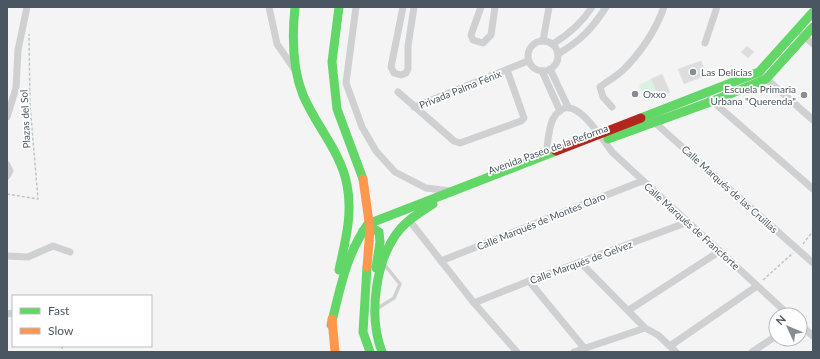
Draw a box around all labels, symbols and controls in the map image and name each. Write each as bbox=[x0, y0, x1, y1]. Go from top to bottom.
place label: Las Delicias bbox=[701, 66, 752, 78]
street label: Privada Palma Fénix bbox=[417, 67, 503, 111]
marker: Las Delicias bbox=[688, 67, 698, 77]
place label: Escuela Primaria Urbana "Querenda" bbox=[711, 83, 796, 107]
place label: Oxxo bbox=[643, 88, 667, 100]
street label: Plazas del Sol bbox=[17, 89, 33, 149]
marker: Oxxo bbox=[630, 89, 640, 99]
marker: Escuela Primaria Urbana "Querenda" bbox=[799, 90, 809, 100]
street label: Avenida Paseo de la Reforma bbox=[486, 122, 610, 176]
street label: Calle Marqués de las Cruillas bbox=[680, 143, 780, 235]
street label: Calle Marqués de Francforte bbox=[642, 180, 742, 272]
street label: Calle Marqués de Montes Claro bbox=[475, 190, 607, 252]
street label: Calle Marqués de Gelvez bbox=[528, 238, 634, 286]
legend bbox=[12, 295, 152, 347]
text: Fast bbox=[48, 303, 70, 318]
north arrow bbox=[768, 307, 808, 347]
text: N bbox=[773, 312, 788, 327]
text: Slow bbox=[48, 323, 74, 338]

